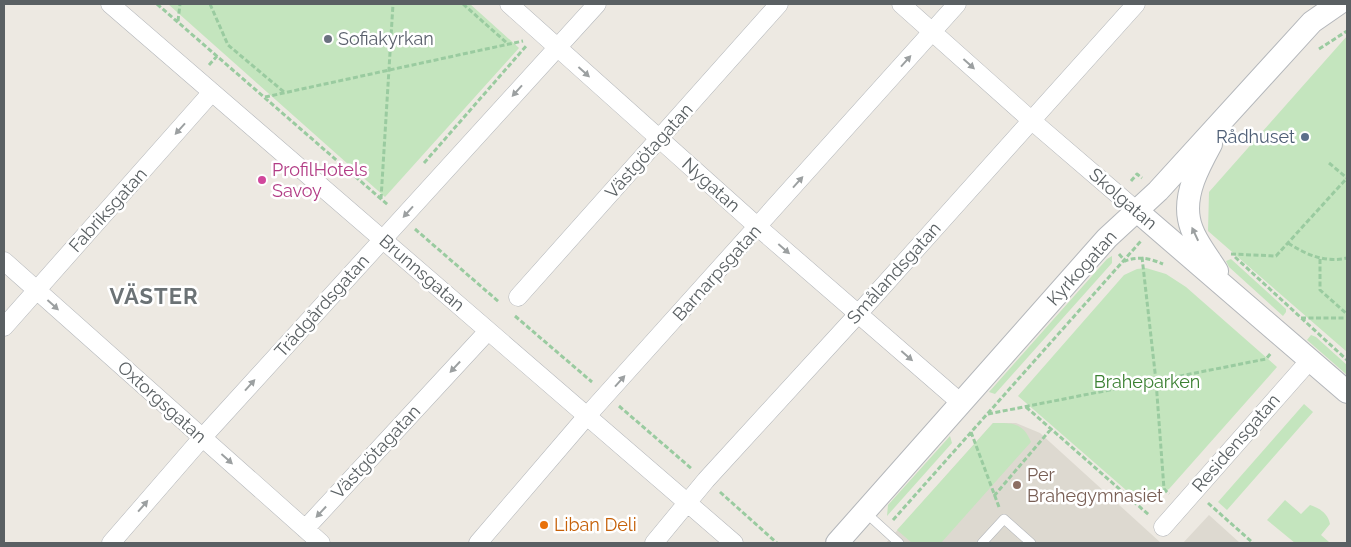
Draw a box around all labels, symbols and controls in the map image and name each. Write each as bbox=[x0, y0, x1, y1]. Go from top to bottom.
place label: Sofiakyrkan bbox=[338, 28, 434, 49]
marker: Sofiakyrkan bbox=[322, 33, 334, 45]
one-way arrow bbox=[901, 54, 912, 67]
one-way arrow bbox=[962, 58, 974, 70]
one-way arrow bbox=[577, 66, 590, 77]
one-way arrow bbox=[511, 85, 523, 97]
street label: Västgötagatan bbox=[601, 99, 697, 202]
one-way arrow bbox=[175, 123, 186, 135]
place label: Rådhuset bbox=[1216, 126, 1295, 147]
marker: Rådhuset bbox=[1299, 131, 1311, 143]
street label: Nygatan bbox=[678, 153, 745, 216]
place label: ProfilHotels Savoy bbox=[272, 159, 368, 201]
street label: Fabriksgatan bbox=[64, 163, 151, 256]
street label: Skolgatan bbox=[1085, 164, 1161, 234]
marker: ProfilHotels Savoy bbox=[256, 174, 268, 186]
one-way arrow bbox=[792, 177, 804, 189]
one-way arrow bbox=[402, 205, 413, 218]
street label: Smålandsgatan bbox=[842, 217, 945, 328]
street label: Barnarpsgatan bbox=[668, 220, 765, 325]
street label: Kyrkogatan bbox=[1042, 226, 1121, 310]
one-way arrow bbox=[1191, 227, 1199, 241]
street label: Brunnsgatan bbox=[375, 230, 469, 315]
one-way arrow bbox=[778, 243, 790, 254]
street label: Trädgårdsgatan bbox=[270, 250, 373, 361]
district label: VÄSTER bbox=[109, 283, 199, 309]
one-way arrow bbox=[47, 299, 60, 310]
one-way arrow bbox=[900, 350, 913, 361]
street label: Oxtorgsgatan bbox=[114, 356, 211, 447]
one-way arrow bbox=[449, 360, 461, 372]
park label: Braheparken bbox=[1094, 371, 1200, 392]
one-way arrow bbox=[614, 375, 625, 388]
one-way arrow bbox=[244, 379, 256, 391]
street label: Residensgatan bbox=[1187, 389, 1284, 496]
street label: Västgötagatan bbox=[327, 400, 424, 503]
one-way arrow bbox=[220, 454, 233, 465]
place label: Per Brahegymnasiet bbox=[1027, 464, 1163, 506]
marker: Per Brahegymnasiet bbox=[1011, 479, 1023, 491]
one-way arrow bbox=[137, 500, 148, 513]
one-way arrow bbox=[315, 506, 327, 518]
place label: Liban Deli bbox=[554, 514, 637, 535]
marker: Liban Deli bbox=[538, 519, 550, 531]

